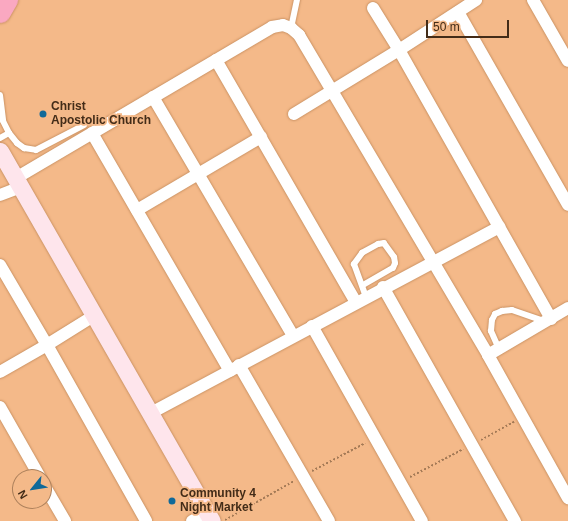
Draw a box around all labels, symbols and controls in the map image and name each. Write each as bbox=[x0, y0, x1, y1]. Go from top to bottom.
scale bar bbox=[428, 12, 511, 38]
text: 50 m bbox=[433, 20, 460, 34]
place label: Christ Apostolic Church bbox=[51, 100, 151, 128]
marker: Christ Apostolic Church bbox=[38, 109, 48, 119]
north arrow bbox=[12, 469, 52, 509]
place label: Community 4 Night Market bbox=[180, 487, 256, 515]
text: N bbox=[15, 488, 30, 501]
marker: Community 4 Night Market bbox=[167, 496, 177, 506]

